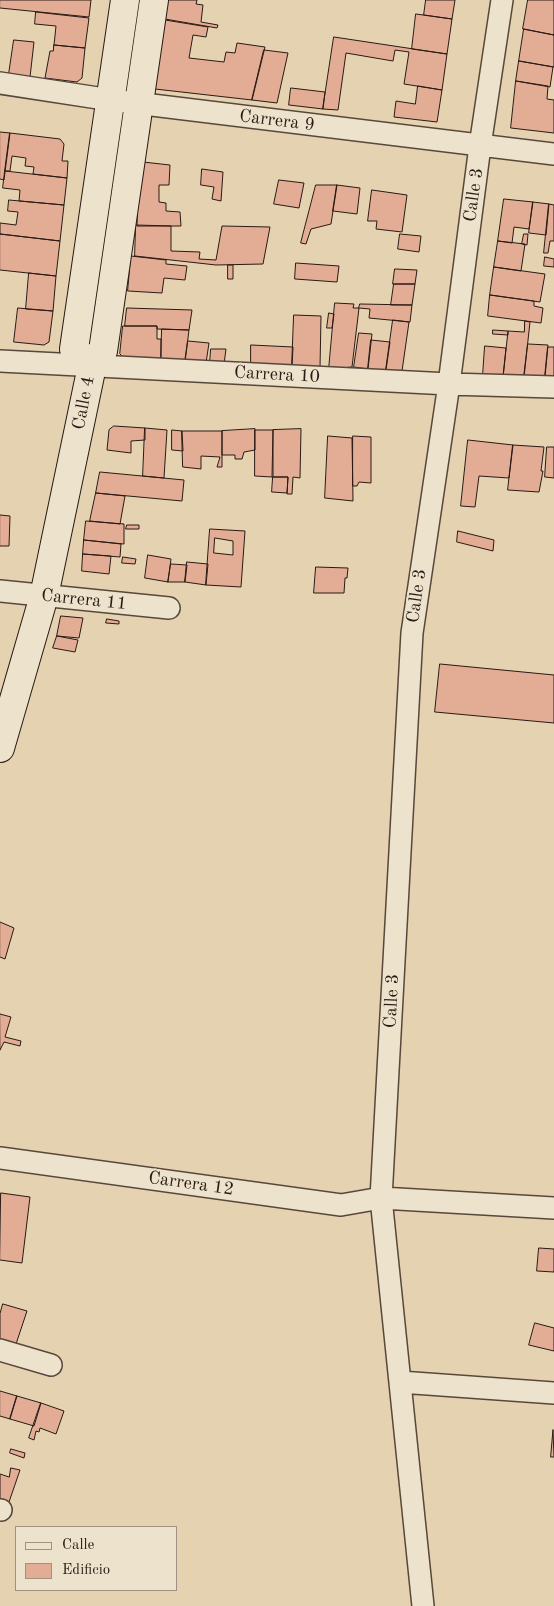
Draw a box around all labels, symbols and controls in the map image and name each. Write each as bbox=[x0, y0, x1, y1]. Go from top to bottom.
street label: Carrera 9 bbox=[238, 106, 316, 136]
street label: Calle 3 bbox=[460, 167, 488, 223]
street label: Carrera 10 bbox=[233, 362, 321, 388]
street label: Calle 4 bbox=[68, 374, 100, 432]
street label: Calle 3 bbox=[403, 568, 431, 624]
street label: Carrera 11 bbox=[40, 585, 128, 615]
street label: Calle 3 bbox=[380, 973, 404, 1029]
street label: Carrera 12 bbox=[147, 1167, 235, 1201]
legend bbox=[15, 1526, 178, 1591]
text: Calle bbox=[62, 1538, 94, 1553]
text: Edificio bbox=[62, 1563, 110, 1578]

